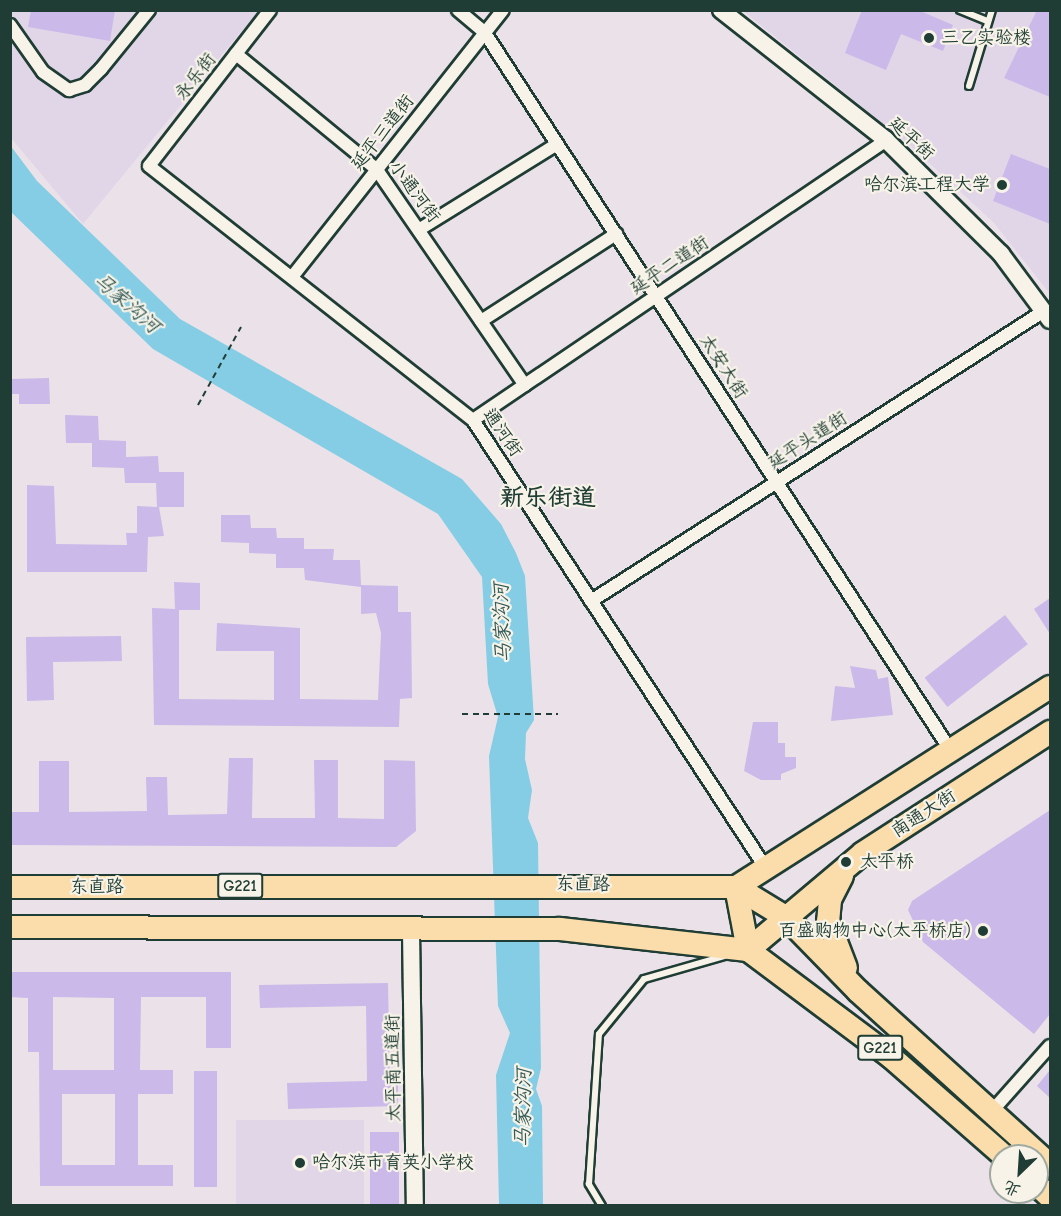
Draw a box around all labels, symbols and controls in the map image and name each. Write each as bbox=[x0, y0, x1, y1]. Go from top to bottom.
place label: 三乙实验楼 bbox=[941, 27, 1031, 49]
marker: 三乙实验楼 bbox=[922, 31, 936, 45]
street label: 永乐街 bbox=[171, 49, 221, 105]
street label: 延平三道街 bbox=[347, 91, 419, 175]
street label: 延平街 bbox=[884, 113, 938, 165]
street label: 小通河街 bbox=[384, 157, 444, 227]
place label: 哈尔滨工程大学 bbox=[864, 174, 990, 196]
marker: 哈尔滨工程大学 bbox=[995, 178, 1009, 192]
street label: 延平二道街 bbox=[627, 232, 713, 300]
water label: 马家沟河 bbox=[89, 268, 165, 338]
street label: 太安大街 bbox=[694, 331, 752, 403]
street label: 通河街 bbox=[478, 405, 526, 461]
street label: 延平头道街 bbox=[764, 407, 852, 475]
district label: 新乐街道 bbox=[500, 484, 596, 512]
water label: 马家沟河 bbox=[489, 583, 515, 663]
street label: 南通大街 bbox=[888, 785, 960, 843]
place label: 太平桥 bbox=[860, 851, 914, 873]
marker: 太平桥 bbox=[837, 853, 855, 871]
road number: G221 bbox=[216, 873, 264, 899]
street label: 东直路 bbox=[556, 874, 610, 896]
street label: 东直路 bbox=[70, 876, 124, 898]
place label: 百盛购物中心(太平桥店) bbox=[779, 920, 971, 942]
marker: 百盛购物中心(太平桥店) bbox=[976, 924, 990, 938]
street label: 太平南五道街 bbox=[382, 1014, 406, 1122]
road number: G221 bbox=[856, 1035, 904, 1061]
water label: 马家沟河 bbox=[510, 1068, 536, 1148]
north arrow bbox=[989, 1144, 1049, 1204]
place label: 哈尔滨市育英小学校 bbox=[312, 1152, 474, 1174]
marker: 哈尔滨市育英小学校 bbox=[293, 1156, 307, 1170]
text: 北 bbox=[1001, 1177, 1023, 1200]

